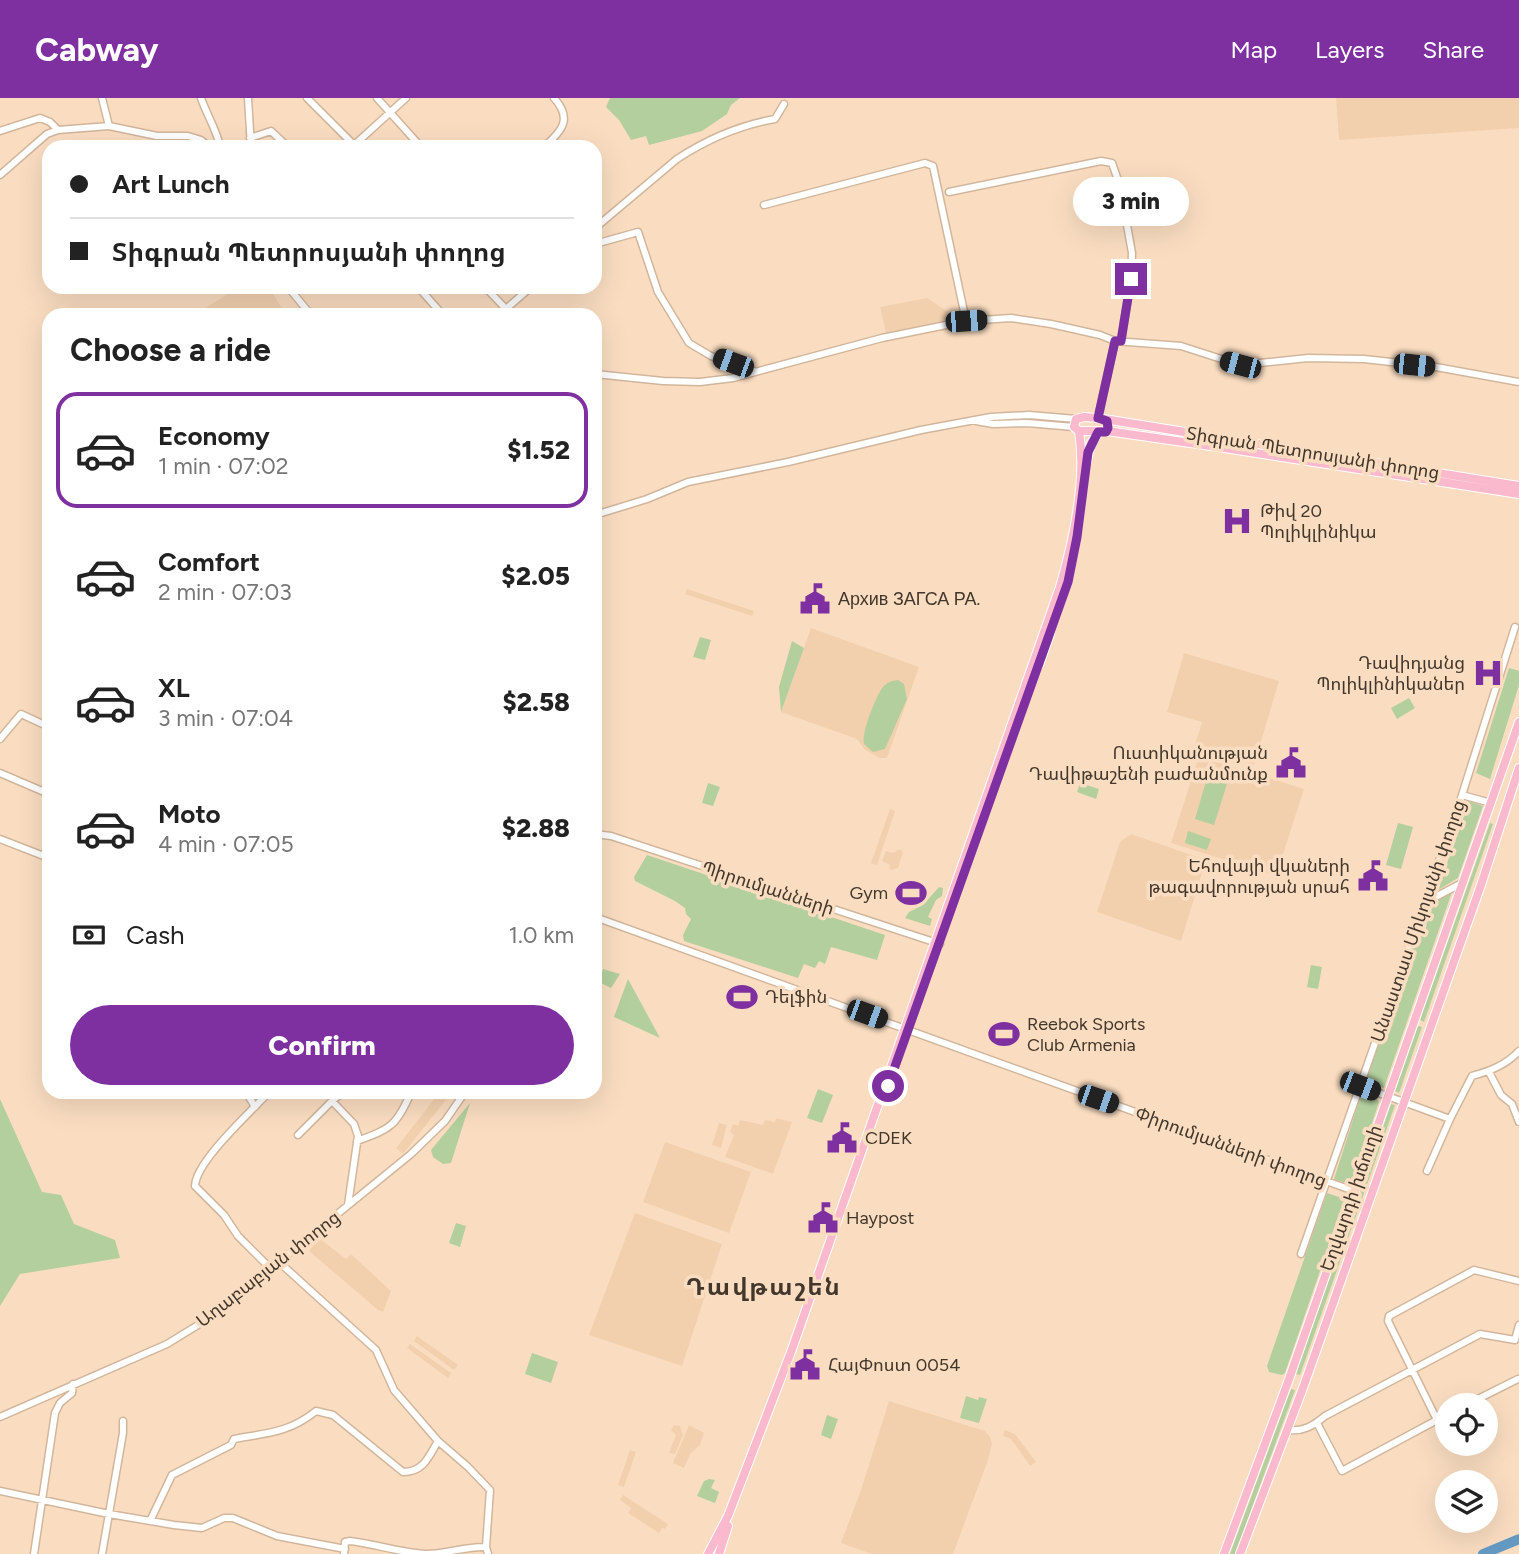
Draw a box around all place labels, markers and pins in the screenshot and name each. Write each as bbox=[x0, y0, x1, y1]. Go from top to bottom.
place label: Թիվ 20 Պոլիկլինիկա bbox=[1260, 500, 1377, 543]
hospital icon: Թիվ 20 Պոլիկլինիկա bbox=[1220, 504, 1254, 538]
public building icon: Архив ЗАГСА РА. bbox=[798, 582, 832, 616]
place label: Архив ЗАГСА РА. bbox=[838, 588, 980, 610]
place label: Դավիդյանց Պոլիկլինիկաներ bbox=[1316, 652, 1465, 695]
hospital icon: Դավիդյանց Պոլիկլինիկաներ bbox=[1471, 656, 1505, 690]
place label: Ուստիկանության Դավիթաշենի բաժանմունք bbox=[1029, 742, 1268, 785]
public building icon: Ուստիկանության Դավիթաշենի բաժանմունք bbox=[1274, 746, 1308, 780]
place label: Եհովայի վկաների թագավորության սրահ bbox=[1149, 855, 1350, 898]
public building icon: Եհովայի վկաների թագավորության սրահ bbox=[1356, 859, 1390, 893]
sports icon: Gym bbox=[894, 876, 928, 910]
place label: Gym bbox=[850, 882, 888, 904]
sports icon: Դելֆին bbox=[725, 980, 759, 1014]
place label: Դելֆին bbox=[765, 986, 827, 1008]
place label: Reebok Sports Club Armenia bbox=[1027, 1013, 1146, 1056]
sports icon: Reebok Sports Club Armenia bbox=[987, 1017, 1021, 1051]
public building icon: CDEK bbox=[825, 1121, 859, 1155]
place label: CDEK bbox=[865, 1127, 912, 1149]
public building icon: Haypost bbox=[806, 1201, 840, 1235]
place label: Haypost bbox=[846, 1207, 914, 1229]
public building icon: ՀայՓոստ 0054 bbox=[788, 1348, 822, 1382]
place label: ՀայՓոստ 0054 bbox=[828, 1354, 960, 1376]

